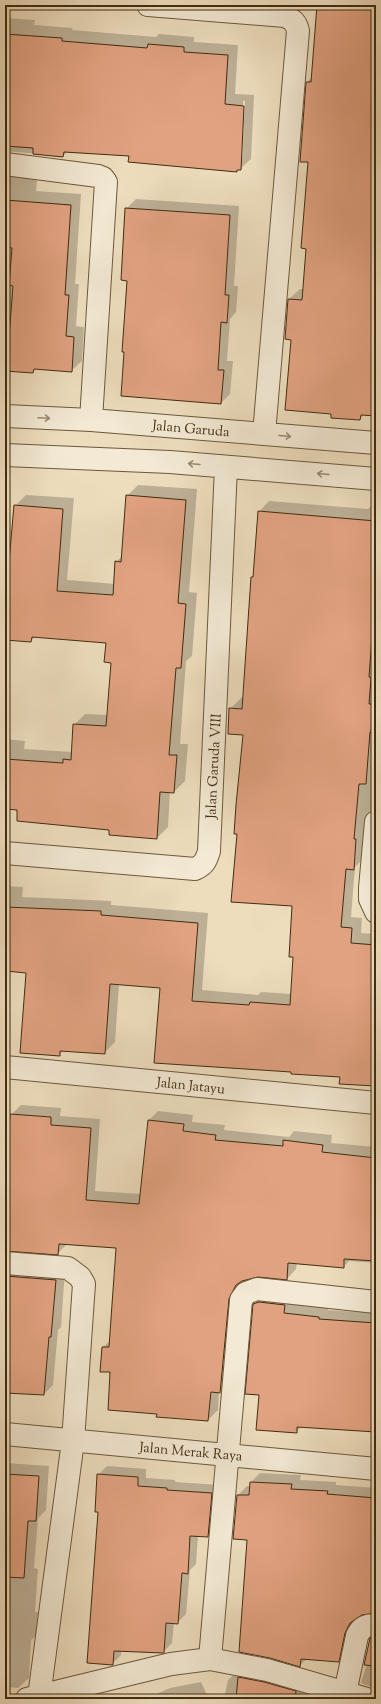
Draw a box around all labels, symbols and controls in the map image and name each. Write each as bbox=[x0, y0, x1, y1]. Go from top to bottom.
one-way arrow bbox=[37, 414, 50, 422]
street label: Jalan Garuda bbox=[150, 417, 231, 443]
one-way arrow bbox=[278, 433, 291, 440]
one-way arrow bbox=[188, 460, 201, 467]
one-way arrow bbox=[317, 471, 330, 478]
street label: Jalan Garuda VIII bbox=[202, 712, 228, 820]
street label: Jalan Jatayu bbox=[155, 1073, 226, 1101]
street label: Jalan Merak Raya bbox=[137, 1438, 244, 1468]

